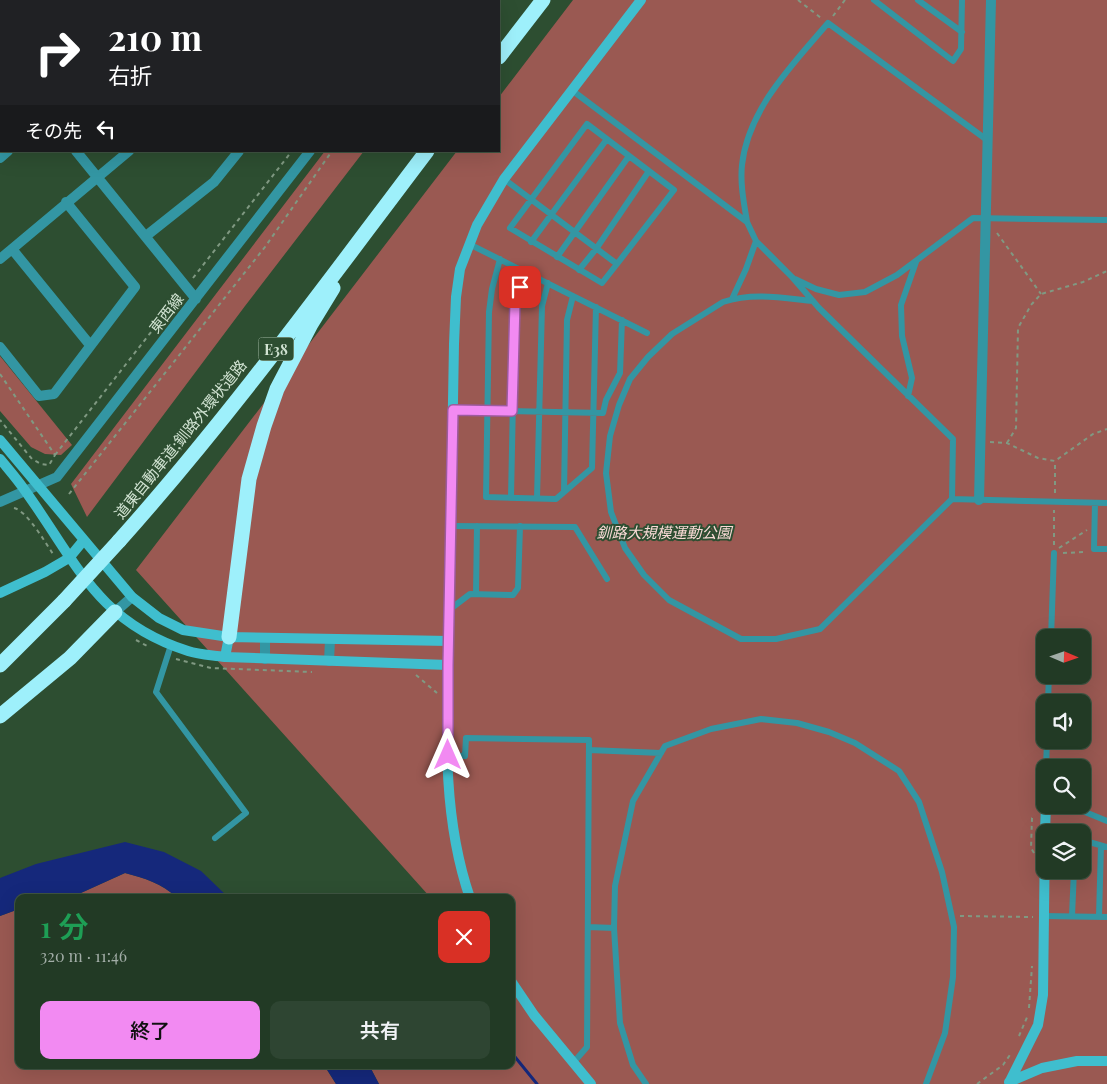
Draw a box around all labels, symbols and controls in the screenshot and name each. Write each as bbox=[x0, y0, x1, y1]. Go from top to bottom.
text: 210 m bbox=[108, 13, 202, 60]
icon: right bbox=[25, 20, 90, 85]
text: 右折 bbox=[108, 60, 152, 90]
icon: left bbox=[92, 115, 120, 143]
text: その先 bbox=[25, 117, 82, 143]
pin bbox=[499, 266, 541, 308]
icon: arrive bbox=[506, 273, 534, 301]
street label: 東西線 bbox=[144, 289, 188, 337]
road number: E38 bbox=[258, 338, 294, 360]
street label: 道東自動車道;釧路外環状道路 bbox=[110, 355, 250, 523]
park label: 釧路大規模運動公園 bbox=[596, 522, 733, 542]
north arrow bbox=[1036, 629, 1091, 684]
map controls bbox=[1036, 629, 1091, 879]
button: sound bbox=[1036, 694, 1091, 749]
position arrow bbox=[421, 728, 473, 780]
button: search bbox=[1036, 759, 1091, 814]
button: layers bbox=[1036, 824, 1091, 879]
text: 1 分 bbox=[40, 906, 89, 946]
button: close bbox=[438, 911, 490, 963]
text: 320 m · 11:46 bbox=[40, 945, 127, 966]
button: 終了 bbox=[40, 1001, 260, 1059]
button: 共有 bbox=[270, 1001, 490, 1059]

